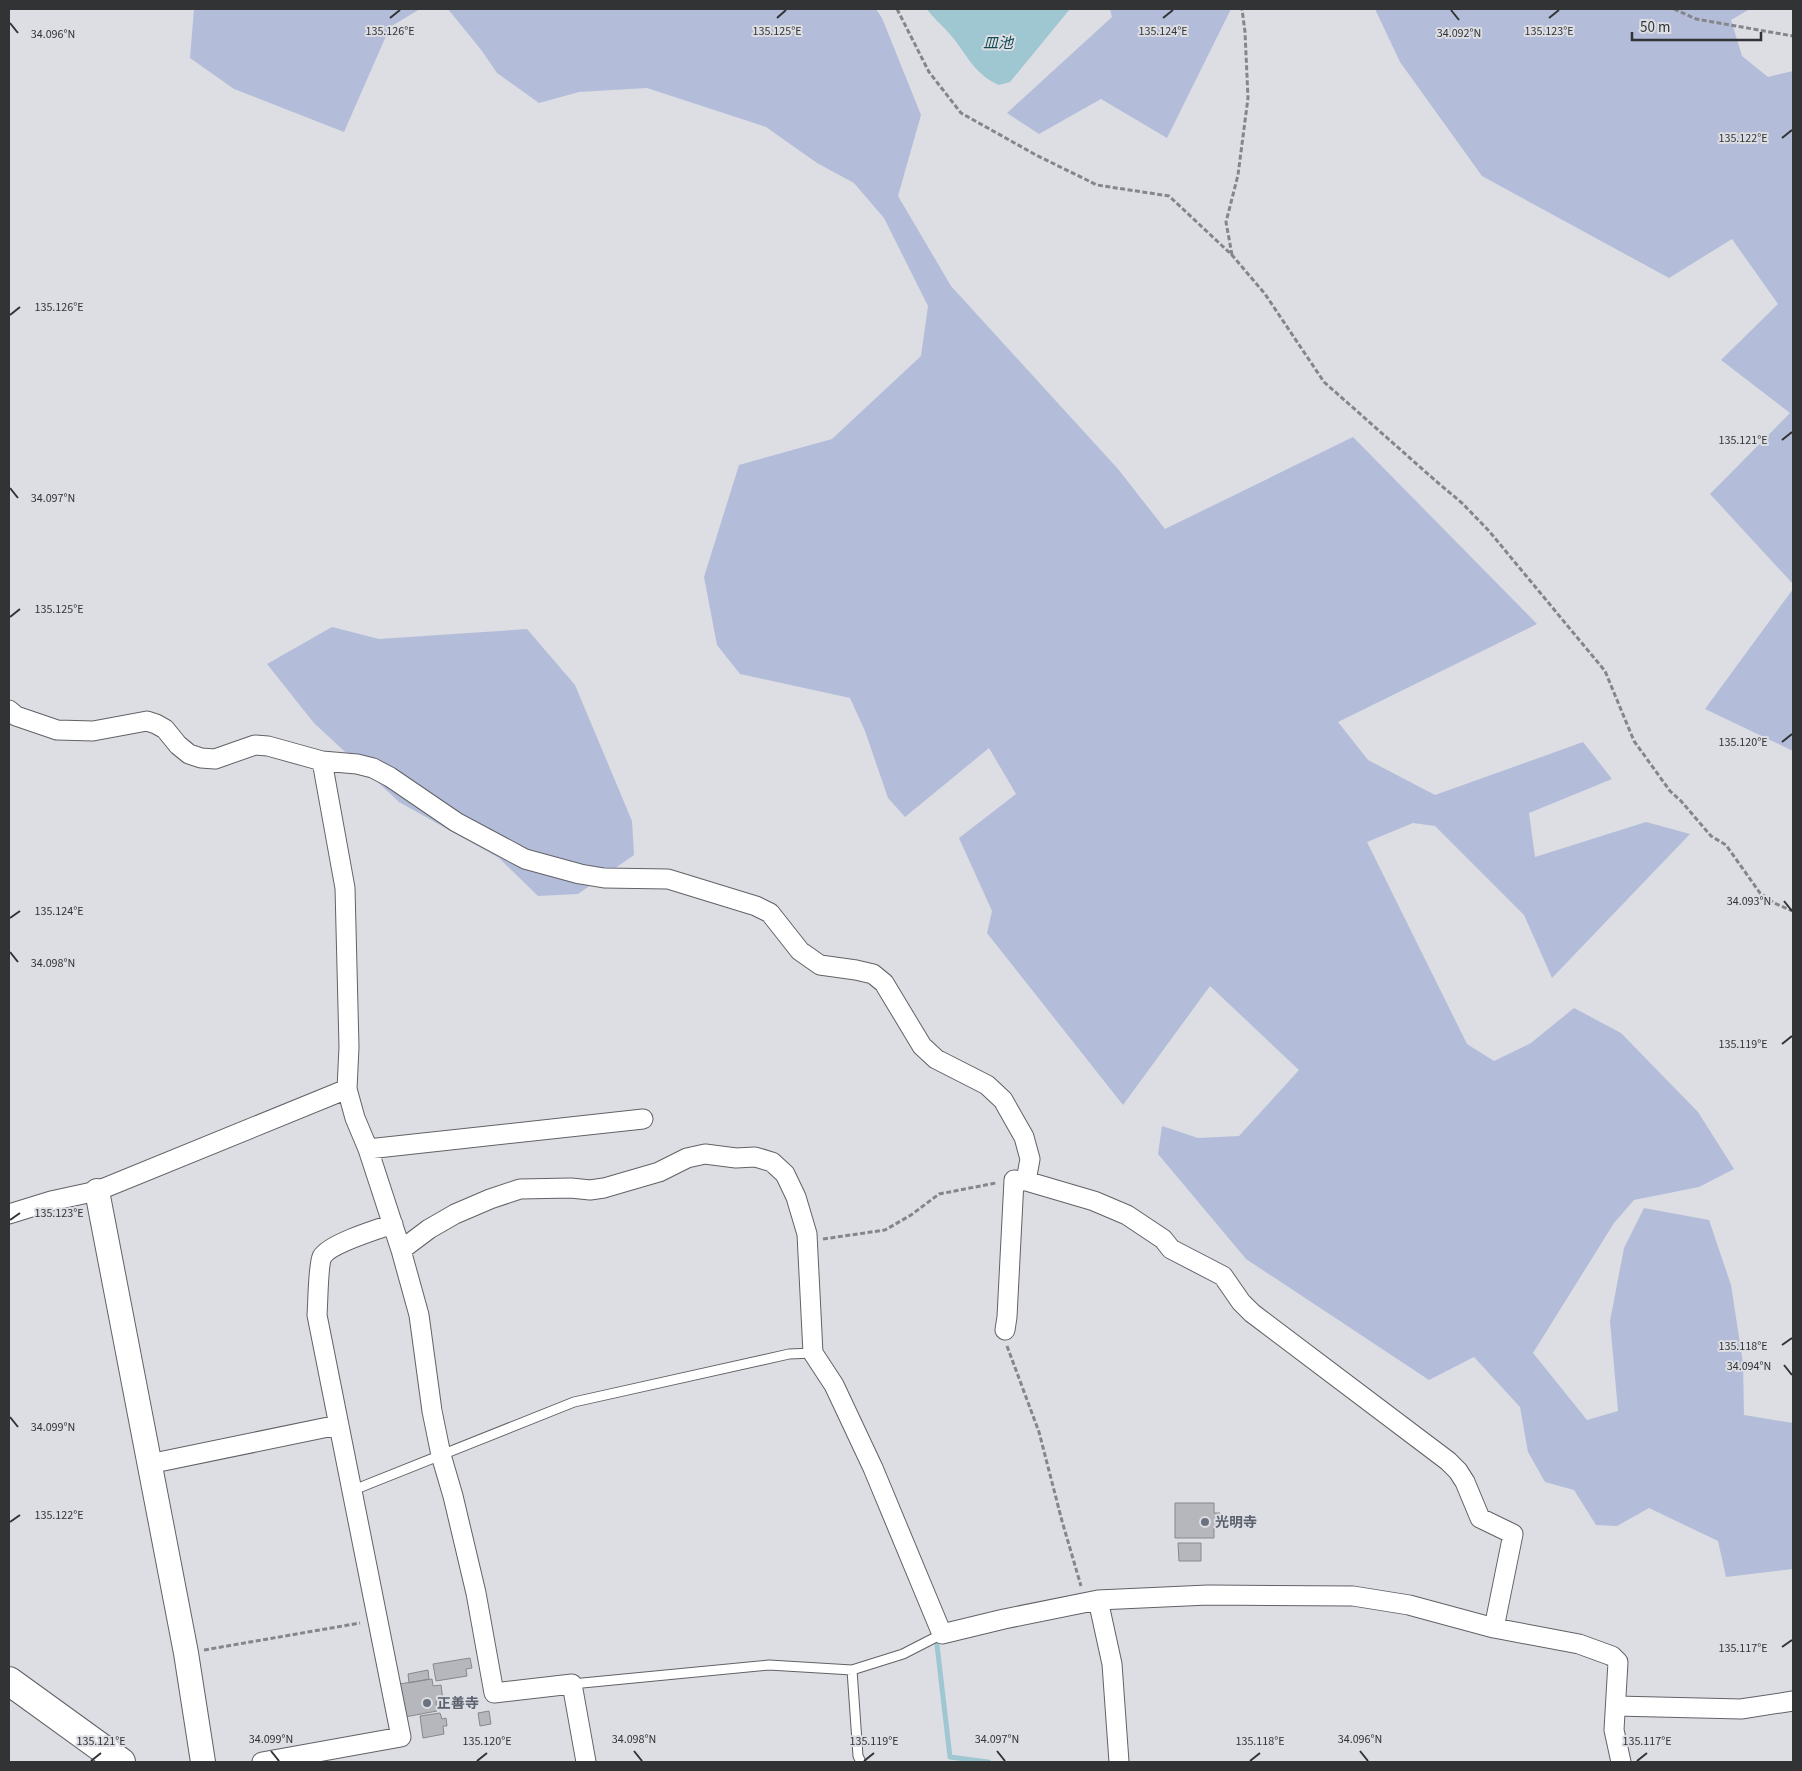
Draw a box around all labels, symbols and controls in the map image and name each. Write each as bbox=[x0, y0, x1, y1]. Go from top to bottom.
scale bar bbox=[1632, 10, 1761, 42]
text: 50 m bbox=[1640, 17, 1670, 38]
text: 135.126°E bbox=[365, 23, 415, 40]
text: 135.125°E bbox=[752, 23, 802, 40]
text: 135.124°E bbox=[1138, 23, 1188, 40]
text: 135.123°E bbox=[1524, 23, 1574, 40]
text: 34.092°N bbox=[1437, 25, 1481, 42]
text: 34.096°N bbox=[31, 26, 75, 43]
water label: 皿池 bbox=[983, 33, 1015, 54]
text: 135.122°E bbox=[1718, 130, 1768, 147]
text: 135.126°E bbox=[34, 299, 84, 316]
text: 135.121°E bbox=[1718, 432, 1768, 449]
text: 34.097°N bbox=[31, 490, 75, 507]
text: 135.125°E bbox=[34, 601, 84, 618]
text: 135.120°E bbox=[1718, 734, 1768, 751]
text: 34.093°N bbox=[1727, 893, 1771, 910]
text: 135.124°E bbox=[34, 903, 84, 920]
text: 34.098°N bbox=[31, 955, 75, 972]
text: 135.119°E bbox=[1718, 1036, 1768, 1053]
text: 135.123°E bbox=[34, 1205, 84, 1222]
text: 135.118°E bbox=[1718, 1338, 1768, 1355]
text: 34.094°N bbox=[1727, 1358, 1771, 1375]
text: 34.099°N bbox=[31, 1419, 75, 1436]
text: 135.122°E bbox=[34, 1507, 84, 1524]
place label: 光明寺 bbox=[1215, 1513, 1257, 1533]
marker: 光明寺 bbox=[1199, 1516, 1211, 1528]
text: 135.117°E bbox=[1718, 1640, 1768, 1657]
place label: 正善寺 bbox=[437, 1694, 479, 1714]
marker: 正善寺 bbox=[421, 1697, 433, 1709]
text: 34.099°N bbox=[249, 1731, 293, 1748]
text: 34.098°N bbox=[612, 1731, 656, 1748]
text: 34.097°N bbox=[975, 1731, 1019, 1748]
text: 34.096°N bbox=[1338, 1731, 1382, 1748]
text: 135.121°E bbox=[76, 1733, 126, 1750]
text: 135.120°E bbox=[462, 1733, 512, 1750]
text: 135.119°E bbox=[849, 1733, 899, 1750]
text: 135.118°E bbox=[1235, 1733, 1285, 1750]
text: 135.117°E bbox=[1622, 1733, 1672, 1750]

